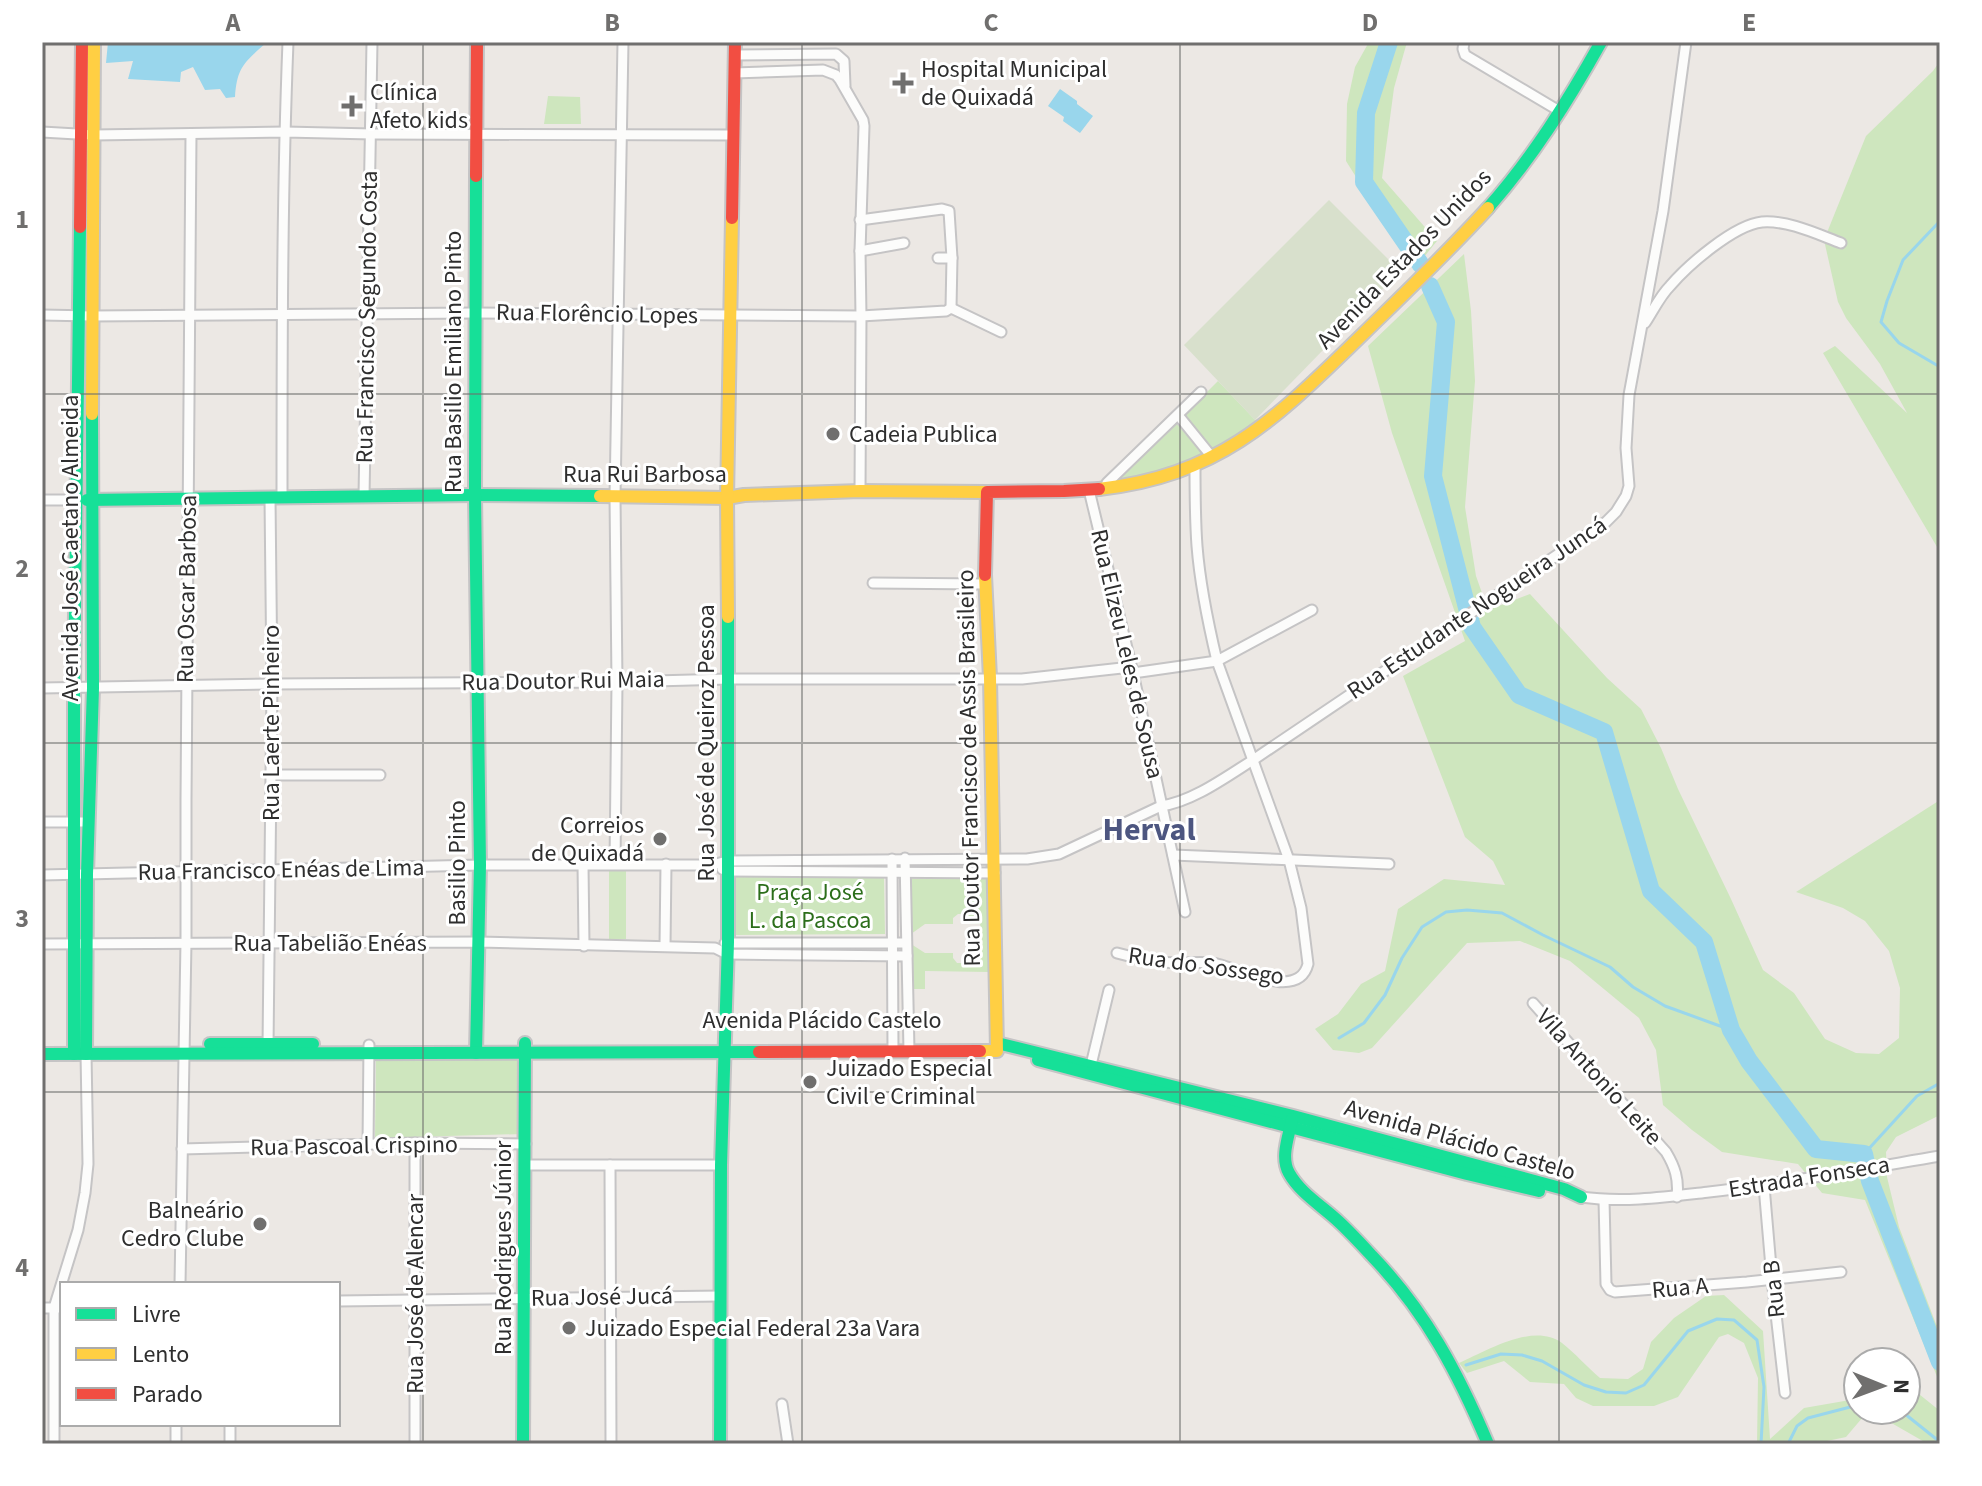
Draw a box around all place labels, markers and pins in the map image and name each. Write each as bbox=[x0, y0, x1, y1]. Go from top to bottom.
place label: Hospital Municipal de Quixadá bbox=[921, 52, 1107, 115]
marker: Hospital Municipal de Quixadá bbox=[892, 72, 914, 94]
place label: Clínica Afeto kids bbox=[370, 75, 468, 138]
marker: Clínica Afeto kids bbox=[341, 95, 363, 117]
place label: Cadeia Publica bbox=[849, 417, 998, 452]
marker: Cadeia Publica bbox=[824, 425, 842, 443]
place label: Correios de Quixadá bbox=[531, 808, 644, 871]
marker: Correios de Quixadá bbox=[651, 830, 669, 848]
place label: Juizado Especial Civil e Criminal bbox=[826, 1051, 992, 1114]
marker: Juizado Especial Civil e Criminal bbox=[801, 1073, 819, 1091]
place label: Balneário Cedro Clube bbox=[121, 1193, 244, 1256]
marker: Balneário Cedro Clube bbox=[251, 1215, 269, 1233]
place label: Juizado Especial Federal 23a Vara bbox=[585, 1311, 920, 1346]
marker: Juizado Especial Federal 23a Vara bbox=[560, 1319, 578, 1337]

